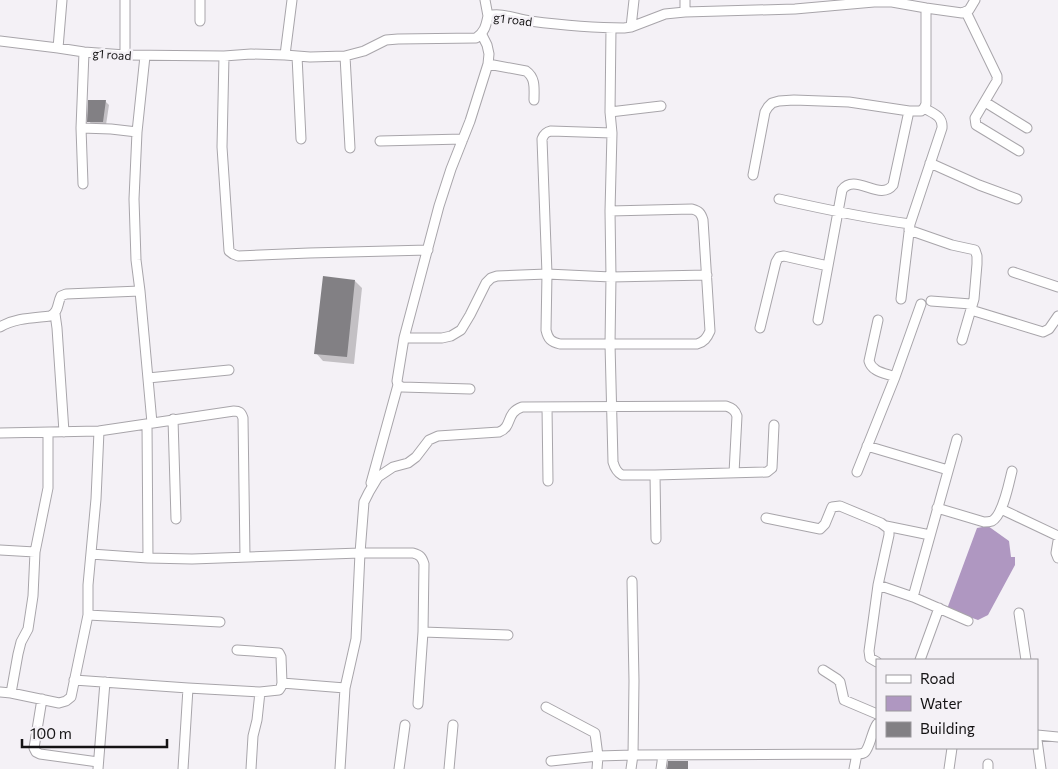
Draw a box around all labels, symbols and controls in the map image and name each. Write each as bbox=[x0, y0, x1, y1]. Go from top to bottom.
street label: g1 road bbox=[493, 10, 533, 28]
street label: g1 road bbox=[92, 46, 132, 62]
legend bbox=[876, 659, 1038, 749]
text: Road bbox=[920, 669, 955, 687]
text: Water bbox=[920, 694, 962, 712]
scale bar bbox=[22, 716, 168, 748]
text: Building bbox=[920, 719, 975, 737]
text: 100 m bbox=[30, 724, 72, 742]

